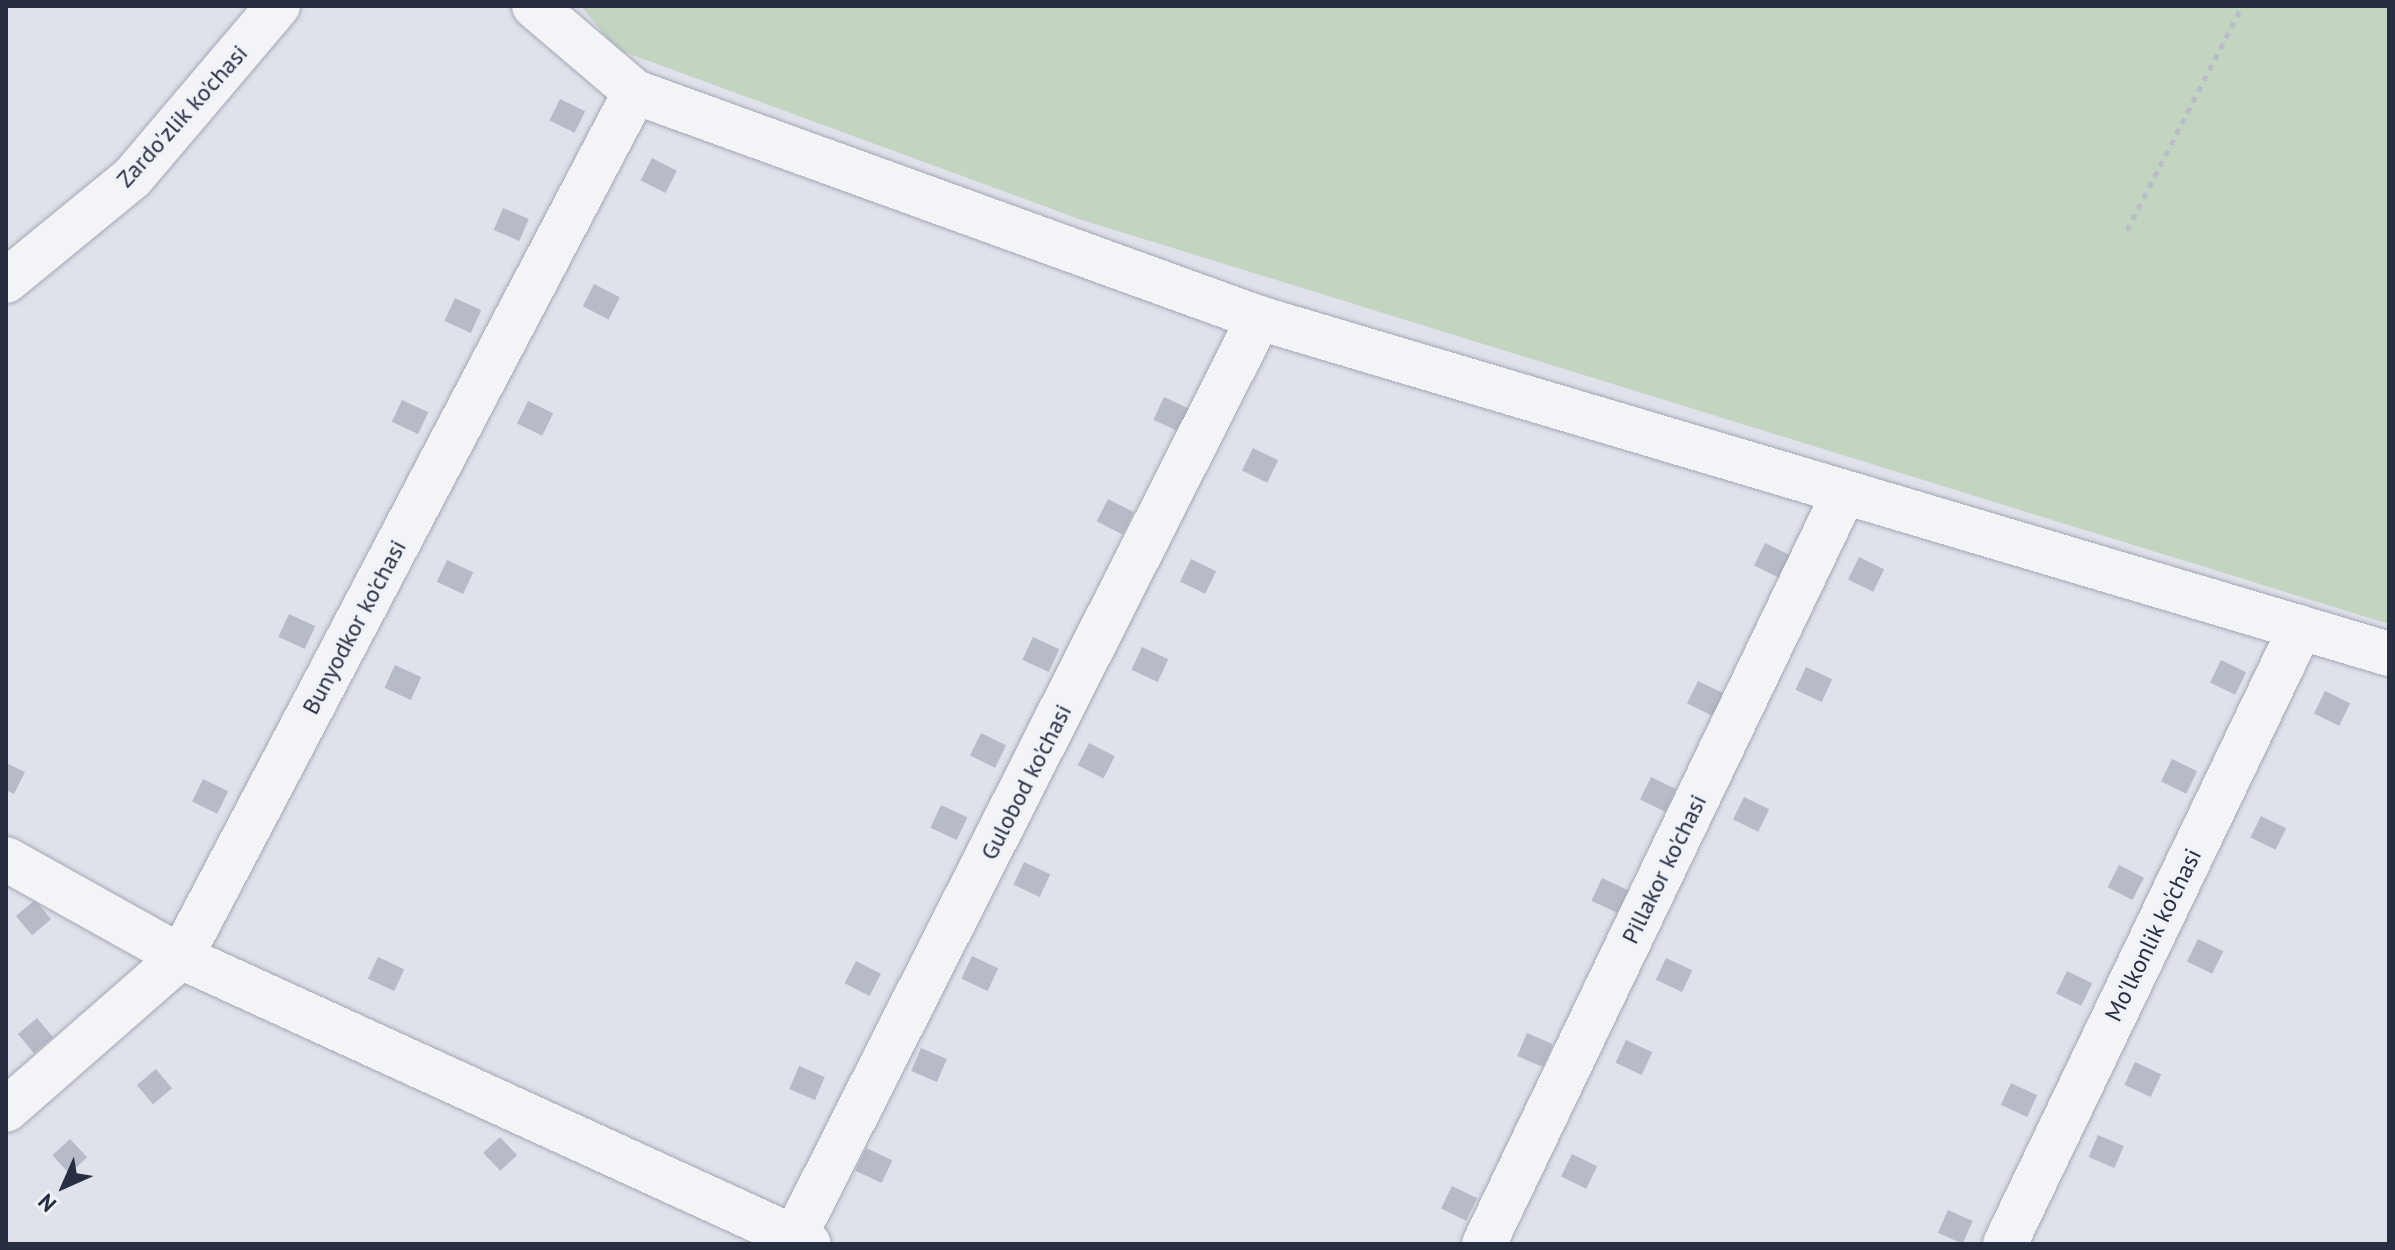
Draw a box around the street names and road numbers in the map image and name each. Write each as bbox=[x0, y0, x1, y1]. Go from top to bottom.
street label: Zardo'zlik ko'chasi bbox=[110, 39, 254, 193]
street label: Bunyodkor ko'chasi bbox=[296, 535, 412, 719]
street label: Gulobod ko'chasi bbox=[974, 699, 1078, 865]
street label: Pillakor ko'chasi bbox=[1615, 790, 1713, 948]
street label: Mo'lkonlik ko'chasi bbox=[2099, 844, 2207, 1026]

